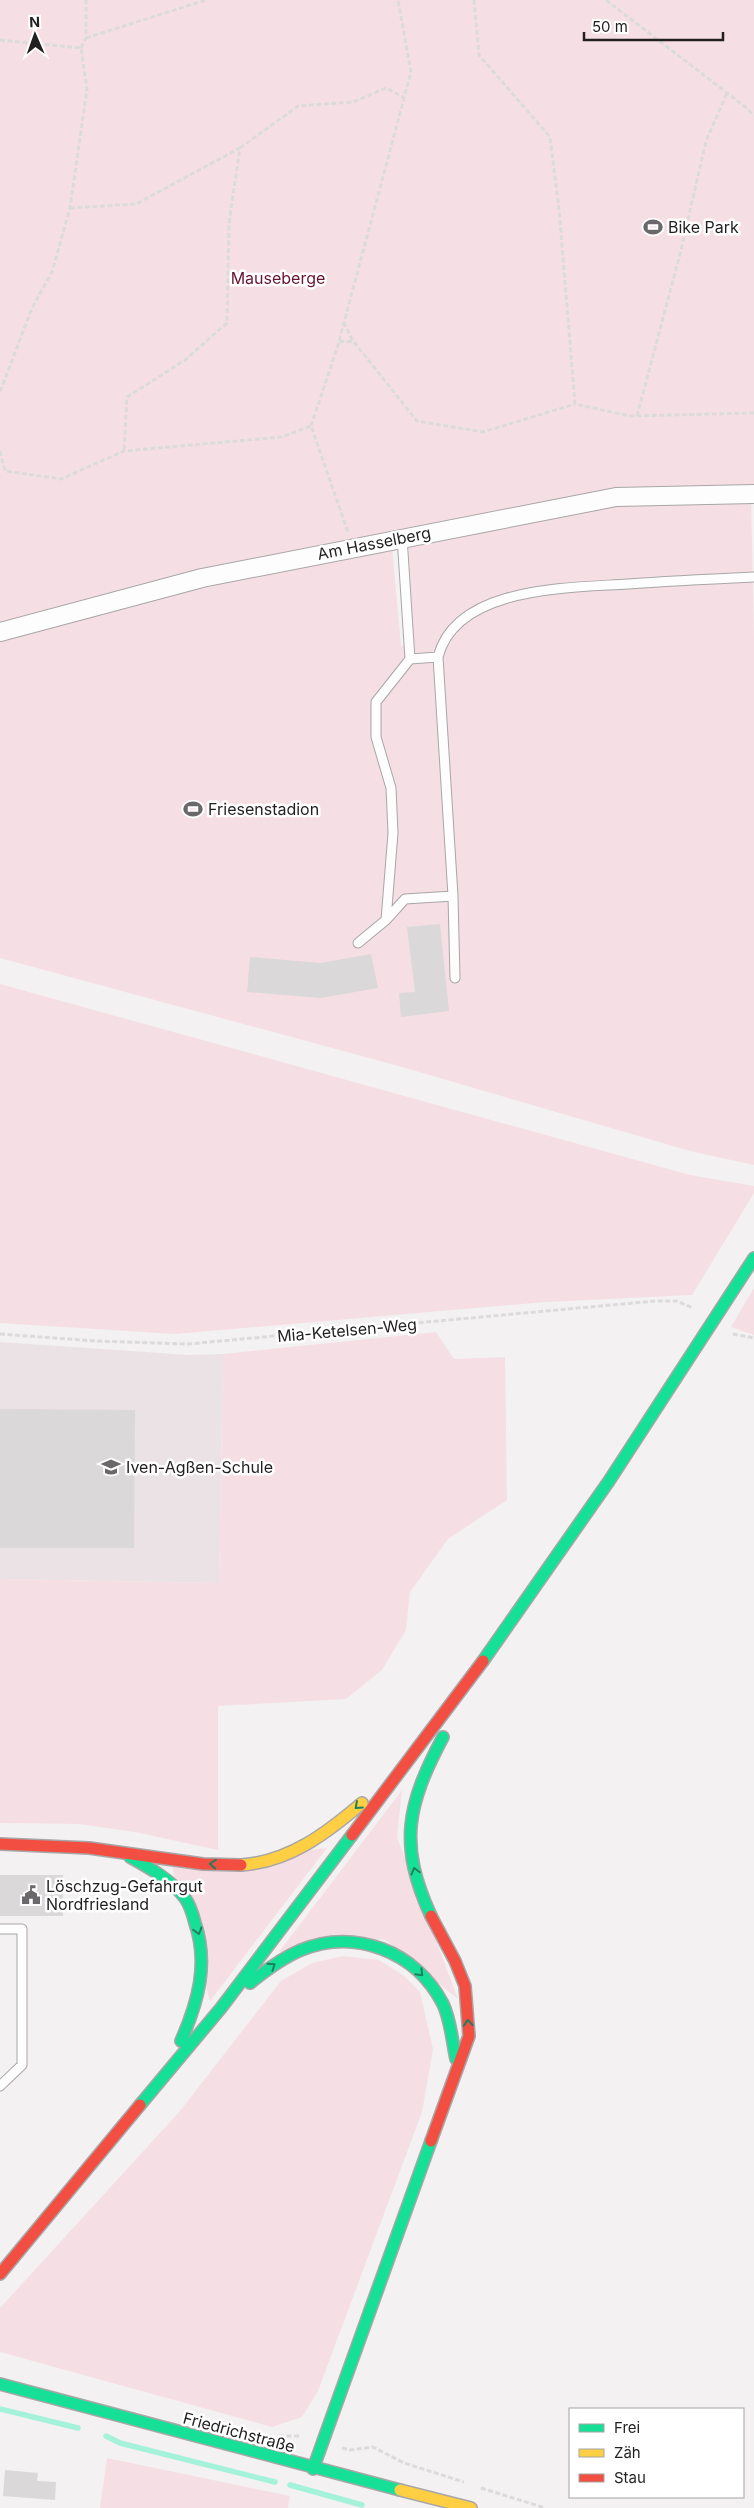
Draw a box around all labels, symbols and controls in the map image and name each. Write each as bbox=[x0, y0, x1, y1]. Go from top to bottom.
north arrow bbox=[10, 10, 60, 60]
scale bar bbox=[584, 10, 723, 42]
text: N bbox=[29, 13, 40, 30]
text: 50 m bbox=[592, 17, 628, 36]
sports icon: Bike Park bbox=[642, 216, 664, 238]
place label: Bike Park bbox=[668, 217, 739, 237]
park label: Mauseberge bbox=[231, 268, 325, 288]
street label: Am Hasselberg bbox=[316, 522, 432, 564]
sports icon: Friesenstadion bbox=[182, 798, 204, 820]
place label: Friesenstadion bbox=[208, 799, 319, 819]
street label: Mia-Ketelsen-Weg bbox=[276, 1314, 418, 1346]
school or university icon: Iven-Agßen-Schule bbox=[100, 1456, 122, 1478]
place label: Iven-Agßen-Schule bbox=[126, 1457, 273, 1477]
one-way arrow bbox=[355, 1800, 364, 1809]
one-way arrow bbox=[209, 1859, 217, 1870]
one-way arrow bbox=[410, 1867, 421, 1876]
place label: Löschzug-Gefahrgut Nordfriesland bbox=[46, 1876, 203, 1914]
public building icon: Löschzug-Gefahrgut Nordfriesland bbox=[20, 1884, 42, 1906]
one-way arrow bbox=[192, 1926, 202, 1934]
one-way arrow bbox=[266, 1963, 276, 1972]
one-way arrow bbox=[414, 1968, 423, 1977]
one-way arrow bbox=[462, 2019, 473, 2027]
street label: Friedrichstraße bbox=[181, 2407, 297, 2457]
legend bbox=[569, 2408, 744, 2498]
text: Frei bbox=[614, 2418, 640, 2437]
text: Zäh bbox=[614, 2443, 641, 2462]
text: Stau bbox=[614, 2468, 646, 2487]

